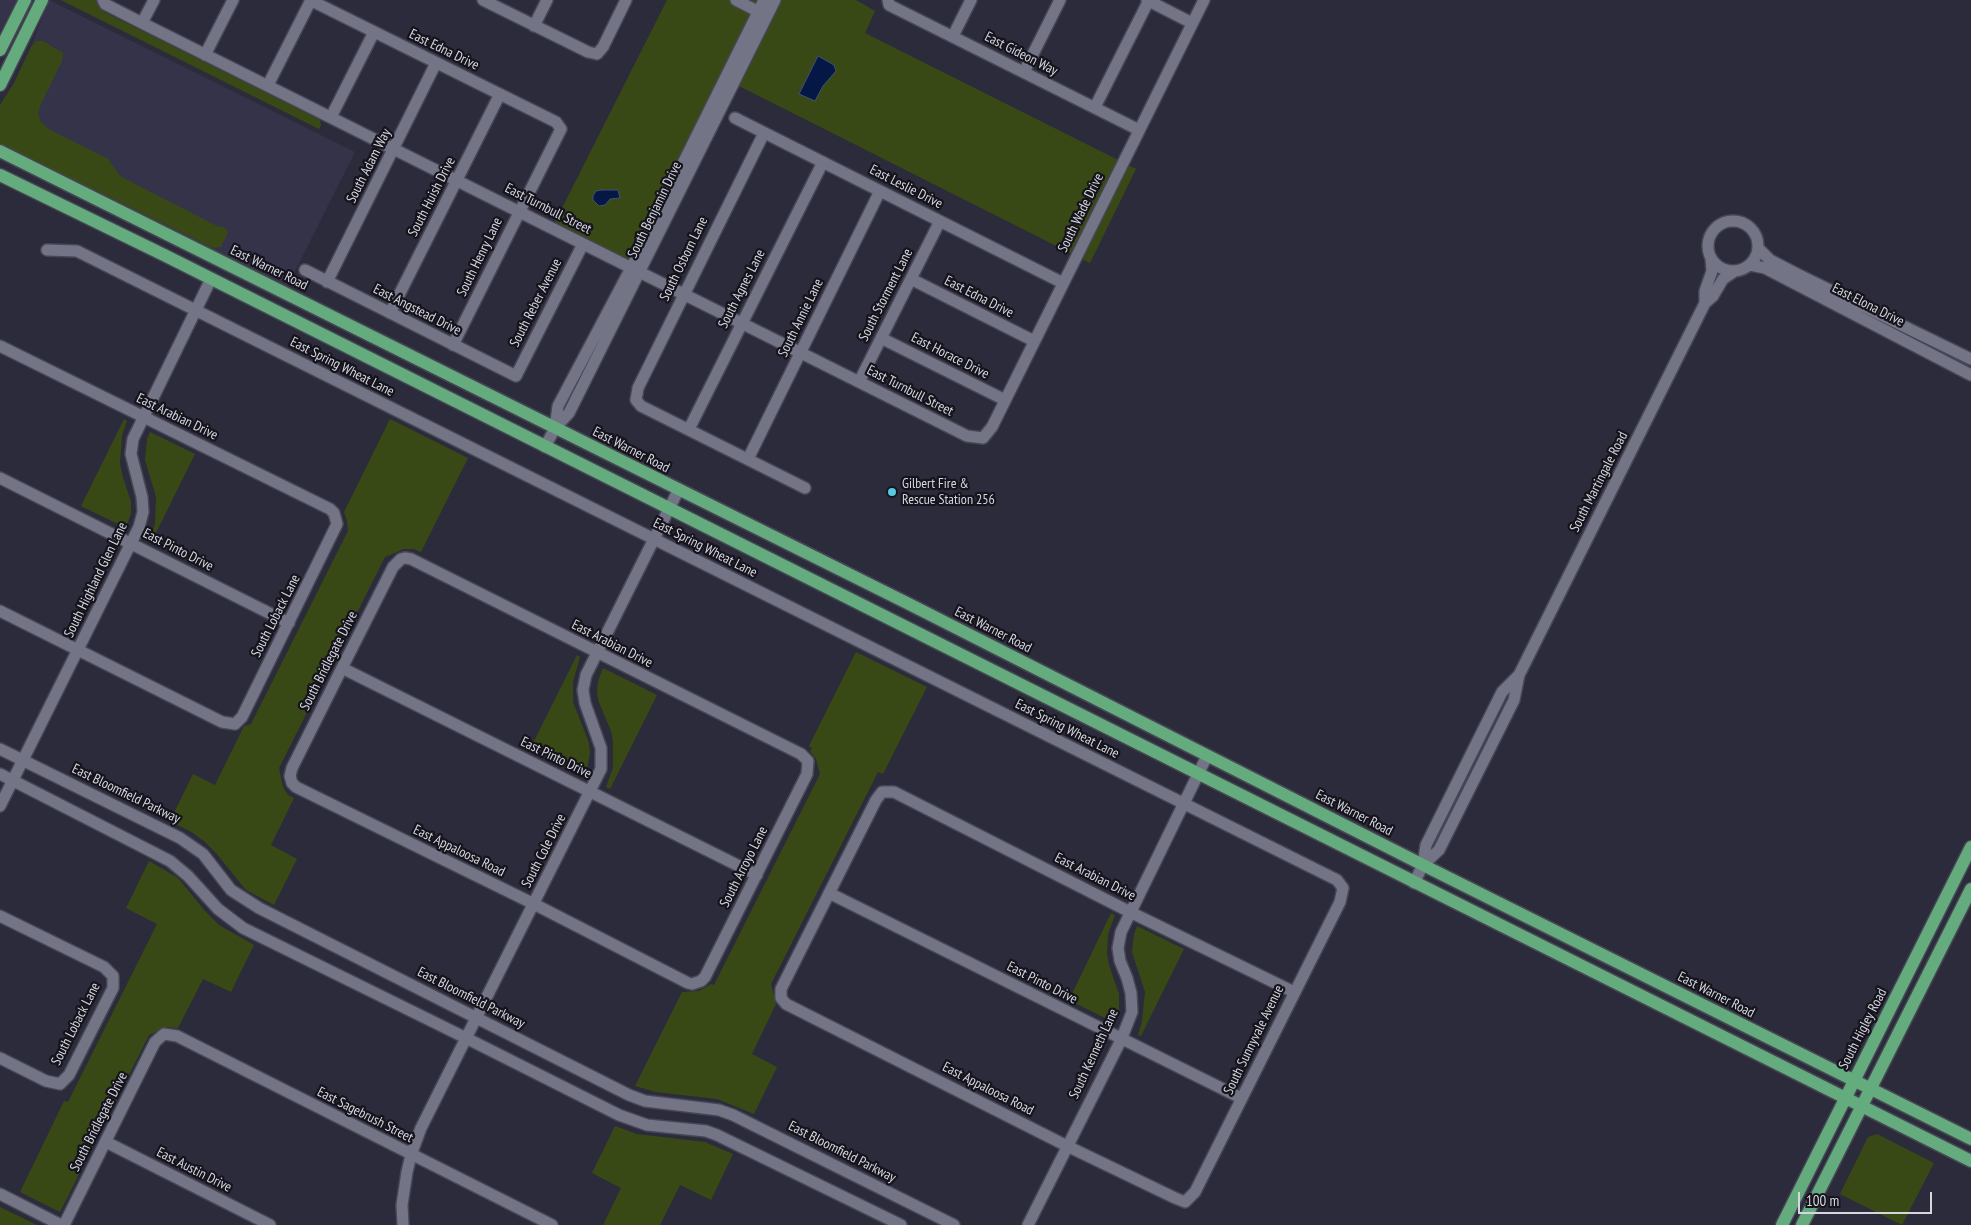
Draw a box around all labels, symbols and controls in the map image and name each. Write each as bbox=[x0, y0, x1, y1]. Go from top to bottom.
street label: East Edna Drive bbox=[406, 26, 482, 74]
street label: East Gideon Way bbox=[982, 28, 1060, 80]
street label: South Adam Way bbox=[343, 126, 395, 206]
street label: South Huish Drive bbox=[405, 154, 459, 240]
street label: South Benjamin Drive bbox=[624, 159, 686, 261]
street label: East Leslie Drive bbox=[867, 162, 945, 212]
street label: South Wade Drive bbox=[1055, 171, 1107, 255]
street label: East Turnbull Street bbox=[502, 180, 594, 238]
street label: South Osborn Lane bbox=[656, 214, 712, 304]
street label: South Henry Lane bbox=[454, 215, 506, 299]
street label: East Warner Road bbox=[228, 242, 310, 294]
street label: South Storment Lane bbox=[855, 246, 917, 344]
street label: South Agnes Lane bbox=[715, 247, 769, 331]
street label: South Reber Avenue bbox=[506, 256, 566, 350]
street label: East Edna Drive bbox=[942, 272, 1016, 322]
street label: South Annie Lane bbox=[775, 276, 827, 360]
street label: East Elona Drive bbox=[1829, 280, 1907, 330]
street label: East Angstead Drive bbox=[370, 281, 464, 339]
street label: East Horace Drive bbox=[908, 329, 992, 383]
street label: East Spring Wheat Lane bbox=[287, 334, 397, 400]
street label: East Turnbull Street bbox=[864, 362, 956, 420]
street label: East Arabian Drive bbox=[134, 390, 220, 444]
street label: East Warner Road bbox=[590, 423, 672, 477]
street label: South Martingale Road bbox=[1566, 429, 1632, 535]
place label: Gilbert Fire & Rescue Station 256 bbox=[902, 476, 995, 508]
marker: Gilbert Fire & Rescue Station 256 bbox=[886, 486, 898, 498]
street label: East Spring Wheat Lane bbox=[650, 515, 760, 581]
street label: South Highland Glen Lane bbox=[61, 520, 131, 640]
street label: East Pinto Drive bbox=[140, 525, 216, 575]
street label: South Loback Lane bbox=[248, 572, 304, 660]
street label: East Warner Road bbox=[952, 603, 1034, 657]
street label: South Bridlegate Drive bbox=[297, 609, 361, 713]
street label: East Arabian Drive bbox=[569, 616, 655, 672]
street label: East Spring Wheat Lane bbox=[1012, 696, 1122, 762]
street label: East Pinto Drive bbox=[518, 734, 594, 782]
street label: East Bloomfield Parkway bbox=[69, 761, 183, 827]
street label: East Warner Road bbox=[1313, 786, 1395, 840]
street label: South Cole Drive bbox=[518, 811, 570, 891]
street label: East Appaloosa Road bbox=[410, 822, 508, 880]
street label: South Arroyo Lane bbox=[716, 824, 772, 910]
street label: East Arabian Drive bbox=[1052, 849, 1138, 905]
street label: East Pinto Drive bbox=[1004, 958, 1080, 1008]
street label: East Bloomfield Parkway bbox=[414, 964, 528, 1032]
street label: East Warner Road bbox=[1675, 968, 1757, 1022]
street label: South Loback Lane bbox=[48, 980, 104, 1068]
street label: South Sunnyvale Avenue bbox=[1220, 983, 1288, 1097]
street label: South Higley Road bbox=[1835, 986, 1891, 1072]
street label: South Kenneth Lane bbox=[1066, 1006, 1122, 1102]
street label: East Appaloosa Road bbox=[940, 1059, 1036, 1119]
street label: South Bridlegate Drive bbox=[67, 1070, 131, 1174]
street label: East Sagebrush Street bbox=[314, 1084, 416, 1146]
street label: East Bloomfield Parkway bbox=[785, 1118, 899, 1186]
street label: East Austin Drive bbox=[154, 1144, 234, 1196]
scale bar bbox=[1801, 1182, 1935, 1214]
text: 100 m bbox=[1806, 1191, 1839, 1210]

